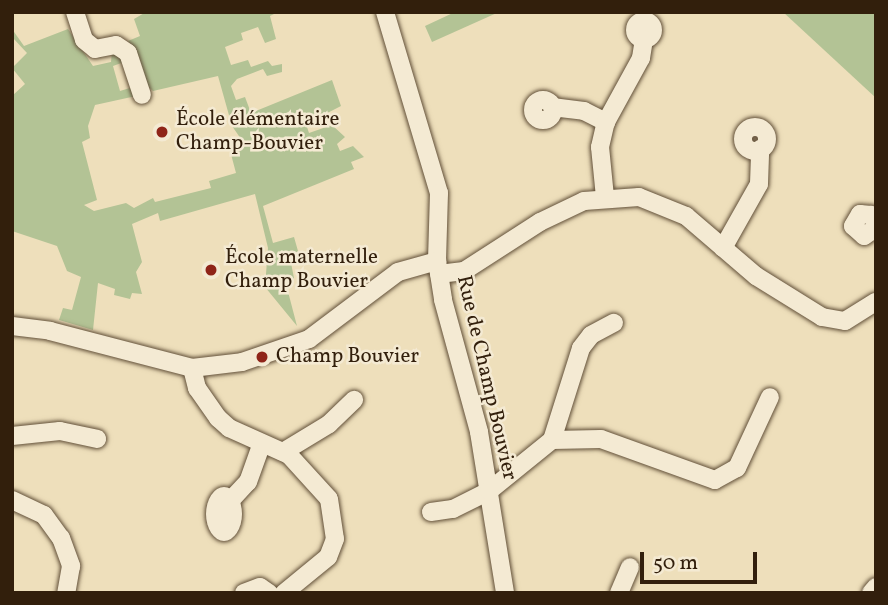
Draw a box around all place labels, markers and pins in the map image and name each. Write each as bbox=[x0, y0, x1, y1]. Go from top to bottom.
place label: École élémentaire Champ-Bouvier bbox=[176, 107, 340, 157]
marker: École élémentaire Champ-Bouvier bbox=[154, 124, 170, 140]
place label: École maternelle Champ Bouvier bbox=[225, 245, 378, 295]
marker: École maternelle Champ Bouvier bbox=[203, 262, 219, 278]
place label: Champ Bouvier bbox=[276, 344, 419, 370]
marker: Champ Bouvier bbox=[254, 349, 270, 365]

